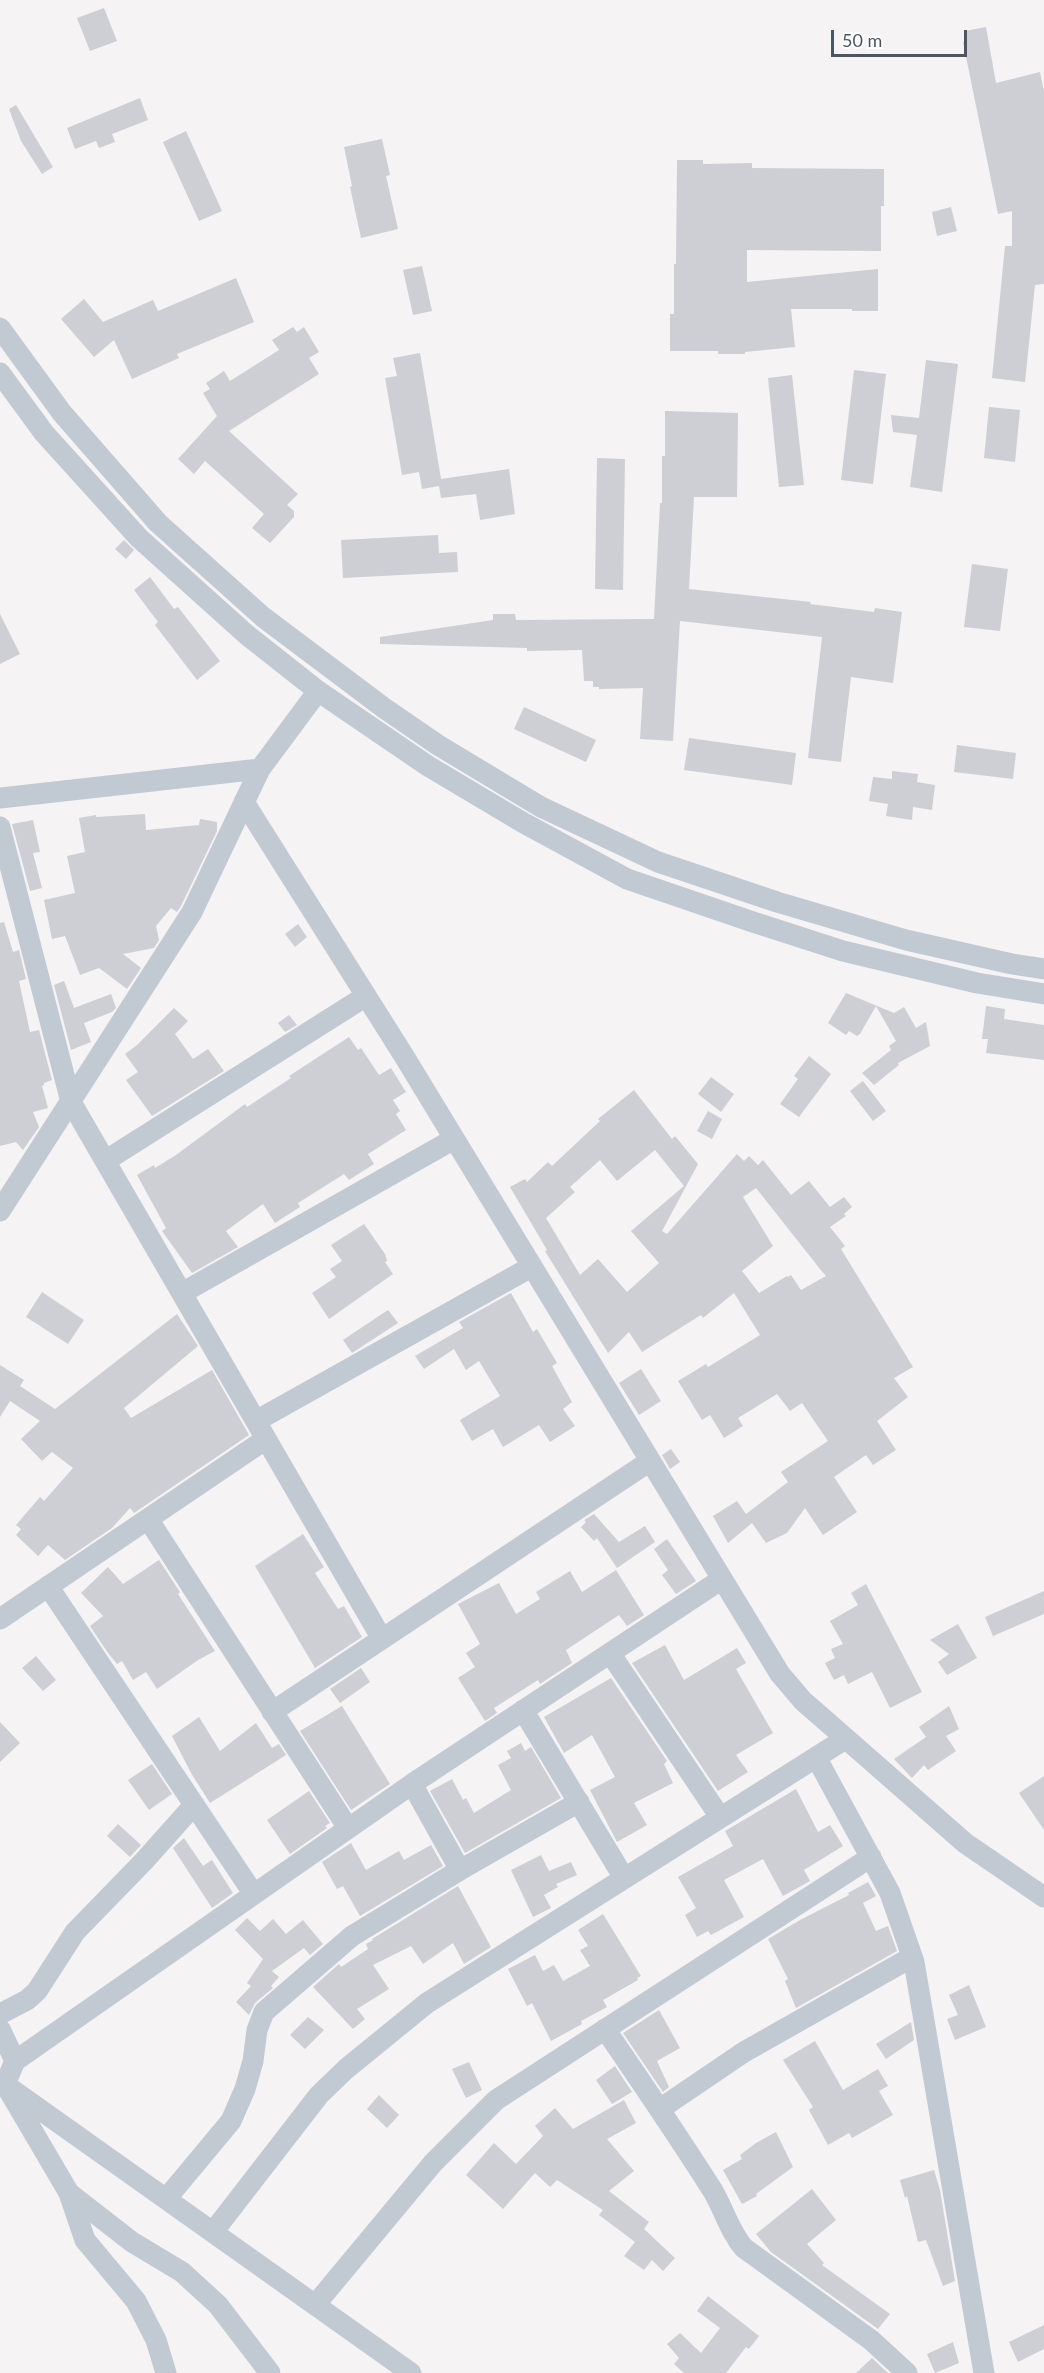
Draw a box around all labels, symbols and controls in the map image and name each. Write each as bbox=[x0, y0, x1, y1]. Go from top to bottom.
scale bar bbox=[834, 18, 970, 56]
text: 50 m bbox=[842, 29, 882, 51]

